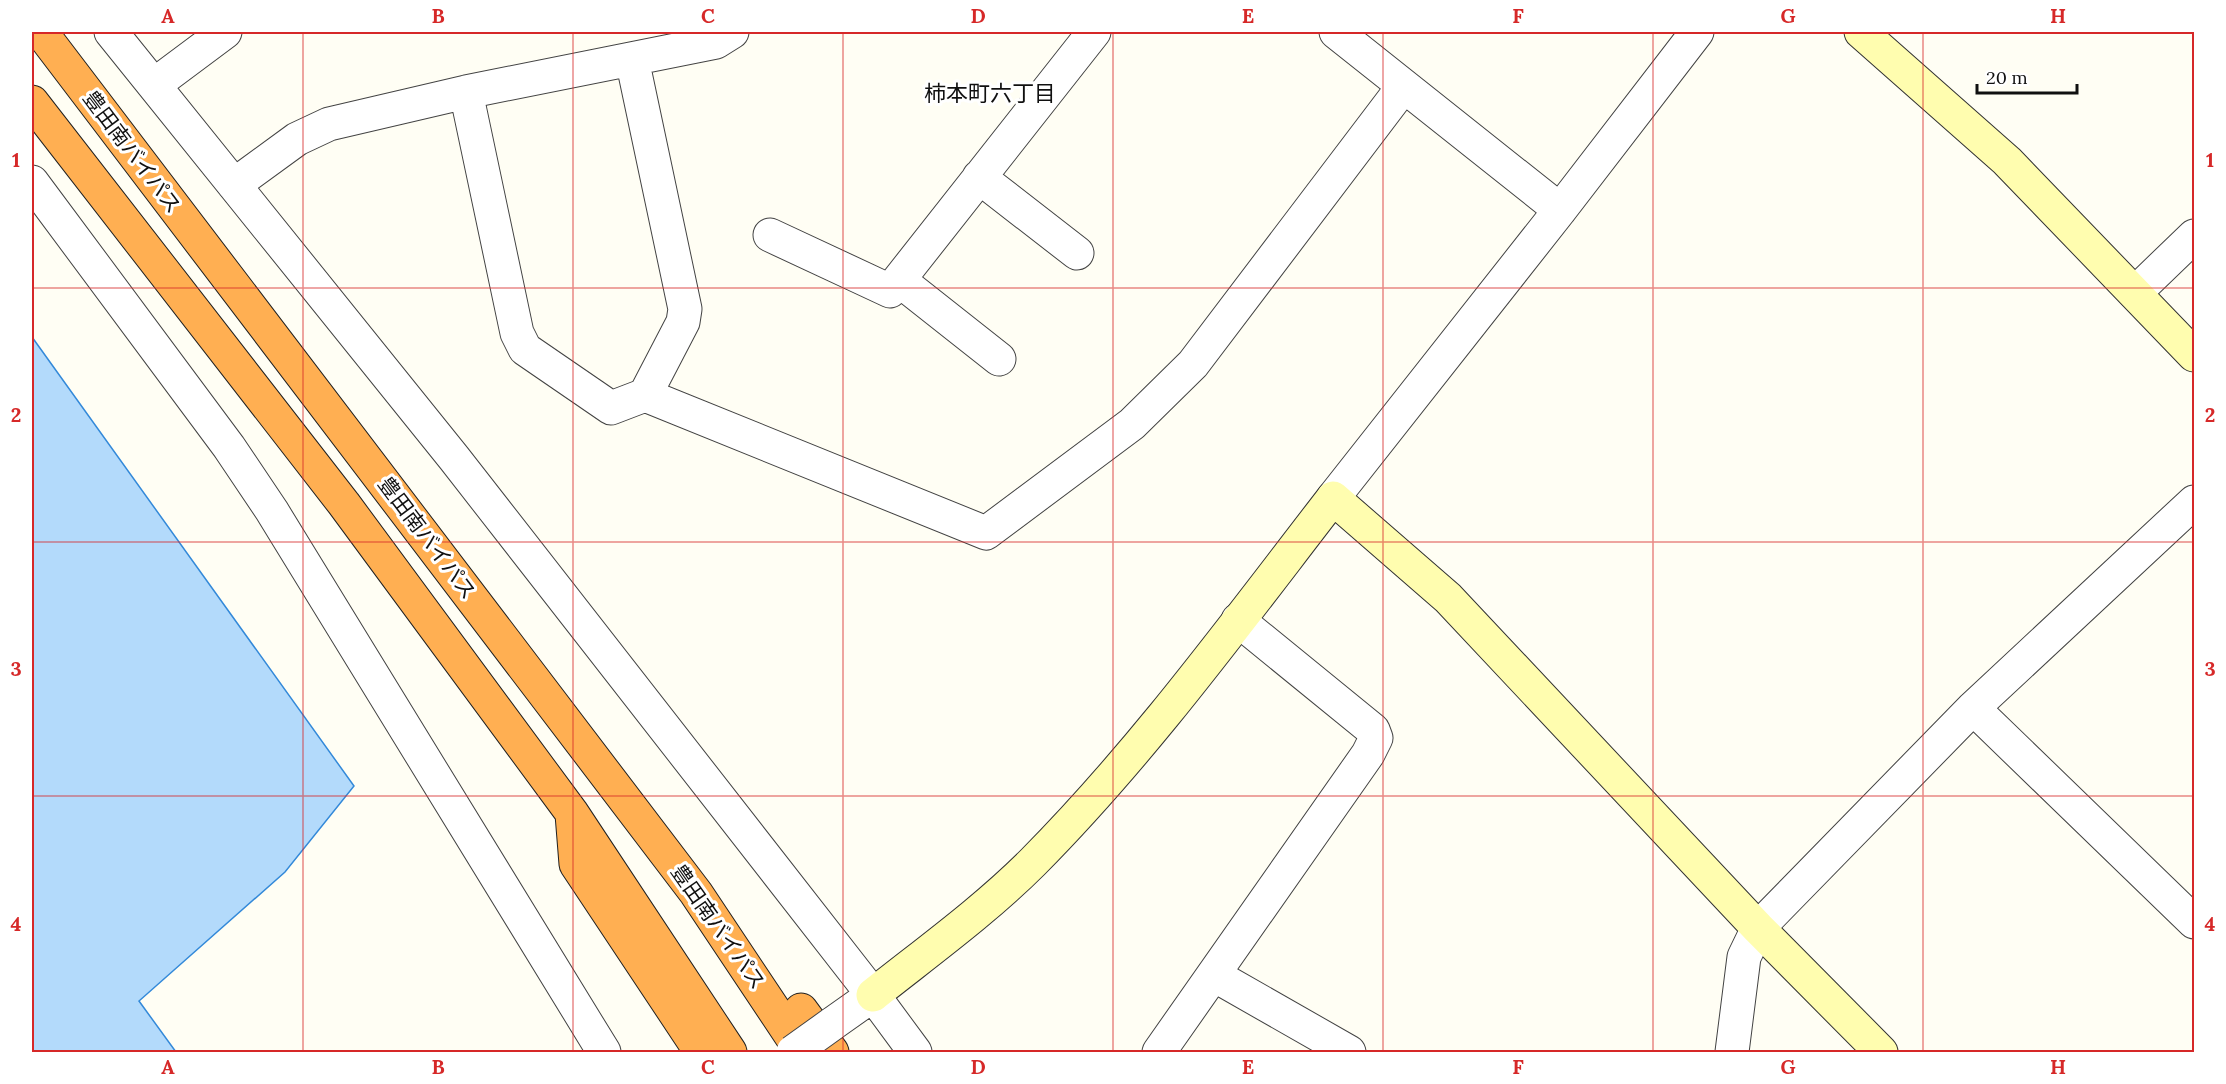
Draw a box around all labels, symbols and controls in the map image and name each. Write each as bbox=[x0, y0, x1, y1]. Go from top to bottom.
text: A bbox=[161, 3, 175, 28]
text: B bbox=[431, 3, 445, 28]
text: C bbox=[701, 3, 715, 28]
text: D bbox=[970, 3, 986, 28]
text: E bbox=[1242, 3, 1254, 28]
text: F bbox=[1512, 3, 1524, 28]
text: G bbox=[1780, 3, 1796, 28]
text: H bbox=[2050, 3, 2066, 28]
scale bar bbox=[1977, 57, 2078, 95]
text: 20 m bbox=[1986, 66, 2028, 89]
district label: 柿本町六丁目 bbox=[924, 79, 1056, 107]
street label: 豊田南バイパス bbox=[78, 85, 187, 218]
text: 1 bbox=[12, 147, 20, 172]
text: 1 bbox=[2206, 147, 2214, 172]
text: 2 bbox=[11, 402, 21, 427]
text: 2 bbox=[2205, 402, 2215, 427]
street label: 豊田南バイパス bbox=[373, 471, 482, 604]
text: 3 bbox=[10, 656, 22, 681]
text: 3 bbox=[2204, 656, 2216, 681]
street label: 豊田南バイパス bbox=[665, 859, 772, 994]
text: 4 bbox=[11, 911, 22, 936]
text: 4 bbox=[2205, 911, 2216, 936]
text: A bbox=[161, 1054, 175, 1079]
text: B bbox=[431, 1054, 445, 1079]
text: C bbox=[701, 1054, 715, 1079]
text: D bbox=[970, 1054, 986, 1079]
text: E bbox=[1242, 1054, 1254, 1079]
text: F bbox=[1512, 1054, 1524, 1079]
text: G bbox=[1780, 1054, 1796, 1079]
text: H bbox=[2050, 1054, 2066, 1079]

